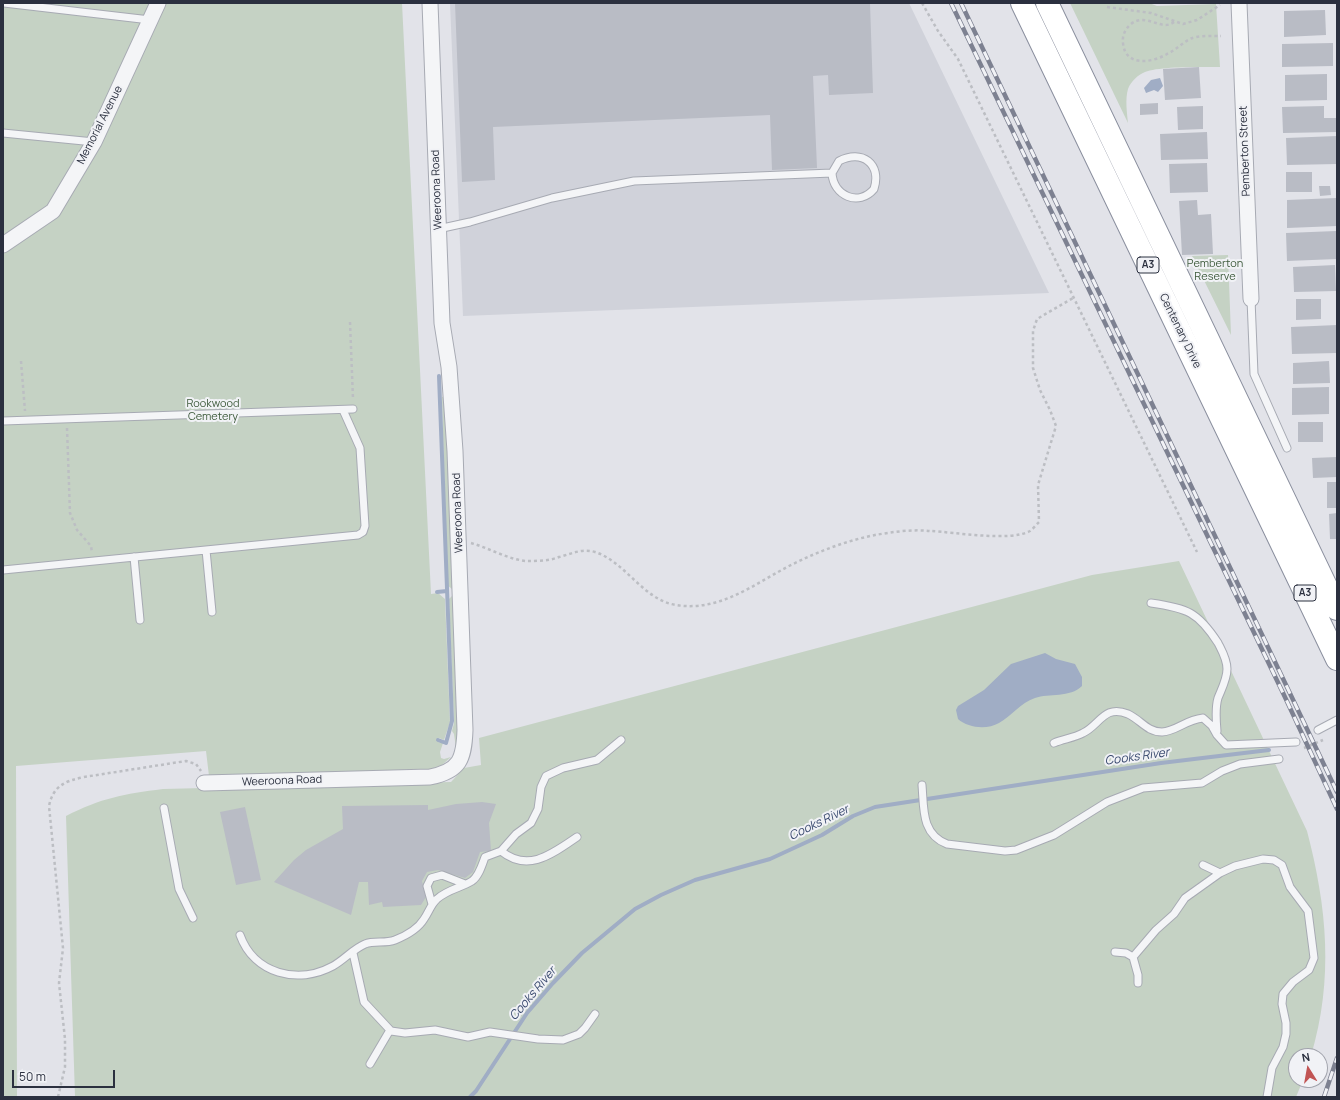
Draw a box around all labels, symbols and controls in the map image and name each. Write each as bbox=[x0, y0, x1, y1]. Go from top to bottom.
street label: Memorial Avenue bbox=[75, 84, 125, 166]
street label: Pemberton Street bbox=[1237, 105, 1253, 197]
street label: Weeroona Road bbox=[429, 150, 445, 230]
road number: A3 bbox=[1137, 257, 1159, 273]
park label: Pemberton Reserve bbox=[1187, 257, 1243, 283]
street label: Centenary Drive bbox=[1156, 292, 1204, 370]
park label: Rookwood Cemetery bbox=[186, 397, 240, 423]
street label: Weeroona Road bbox=[450, 473, 466, 553]
road number: A3 bbox=[1294, 585, 1316, 601]
water label: Cooks River bbox=[1104, 745, 1170, 769]
street label: Weeroona Road bbox=[242, 773, 322, 789]
water label: Cooks River bbox=[787, 802, 851, 844]
water label: Cooks River bbox=[507, 965, 559, 1023]
north arrow bbox=[1288, 1048, 1328, 1088]
text: N bbox=[1300, 1049, 1311, 1065]
scale bar bbox=[14, 1062, 117, 1088]
text: 50 m bbox=[19, 1068, 46, 1085]

